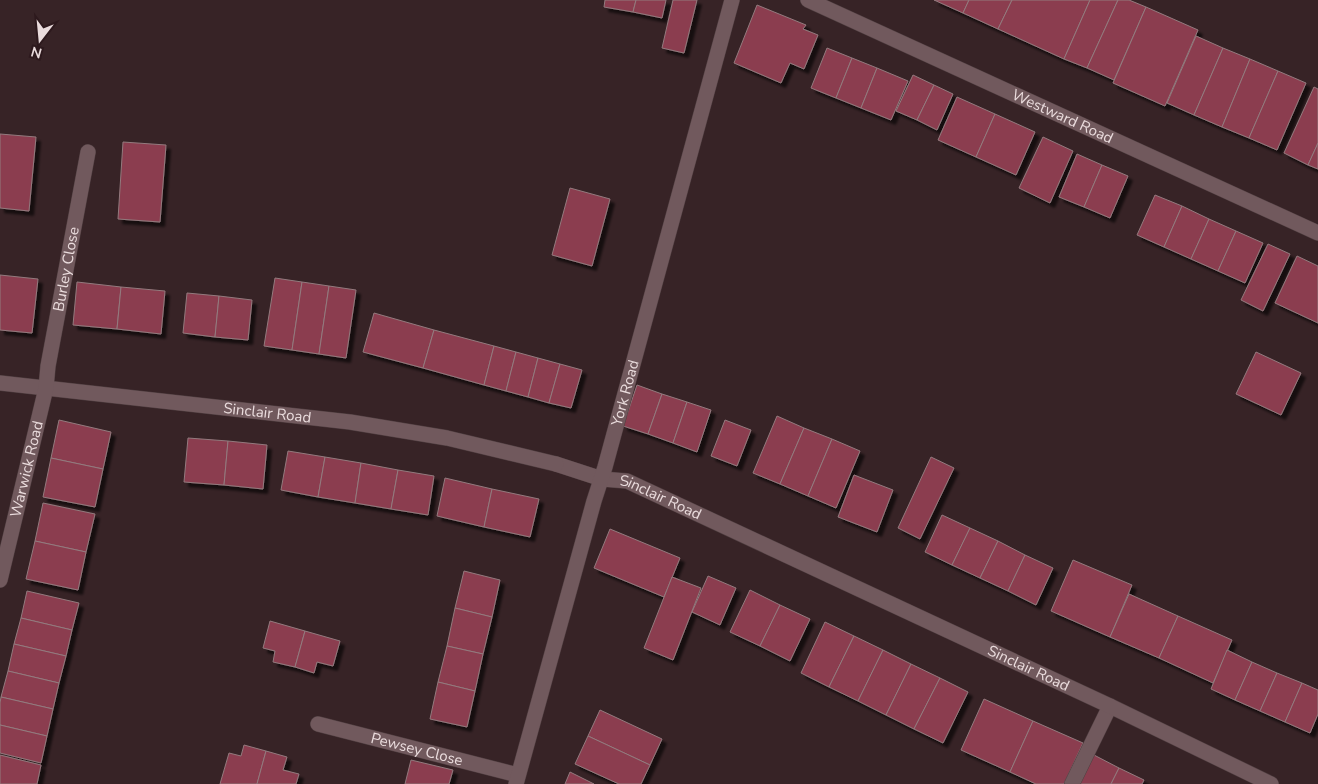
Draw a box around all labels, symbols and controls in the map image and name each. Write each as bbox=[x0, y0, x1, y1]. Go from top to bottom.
north arrow bbox=[15, 15, 65, 65]
text: N bbox=[29, 41, 44, 63]
street label: Westward Road bbox=[1009, 85, 1117, 148]
street label: Burley Close bbox=[48, 225, 84, 313]
street label: York Road bbox=[606, 358, 644, 429]
street label: Sinclair Road bbox=[222, 398, 312, 428]
street label: Warwick Road bbox=[5, 419, 48, 520]
street label: Sinclair Road bbox=[619, 470, 705, 524]
street label: Sinclair Road bbox=[984, 640, 1073, 696]
street label: Pewsey Close bbox=[369, 728, 465, 771]

